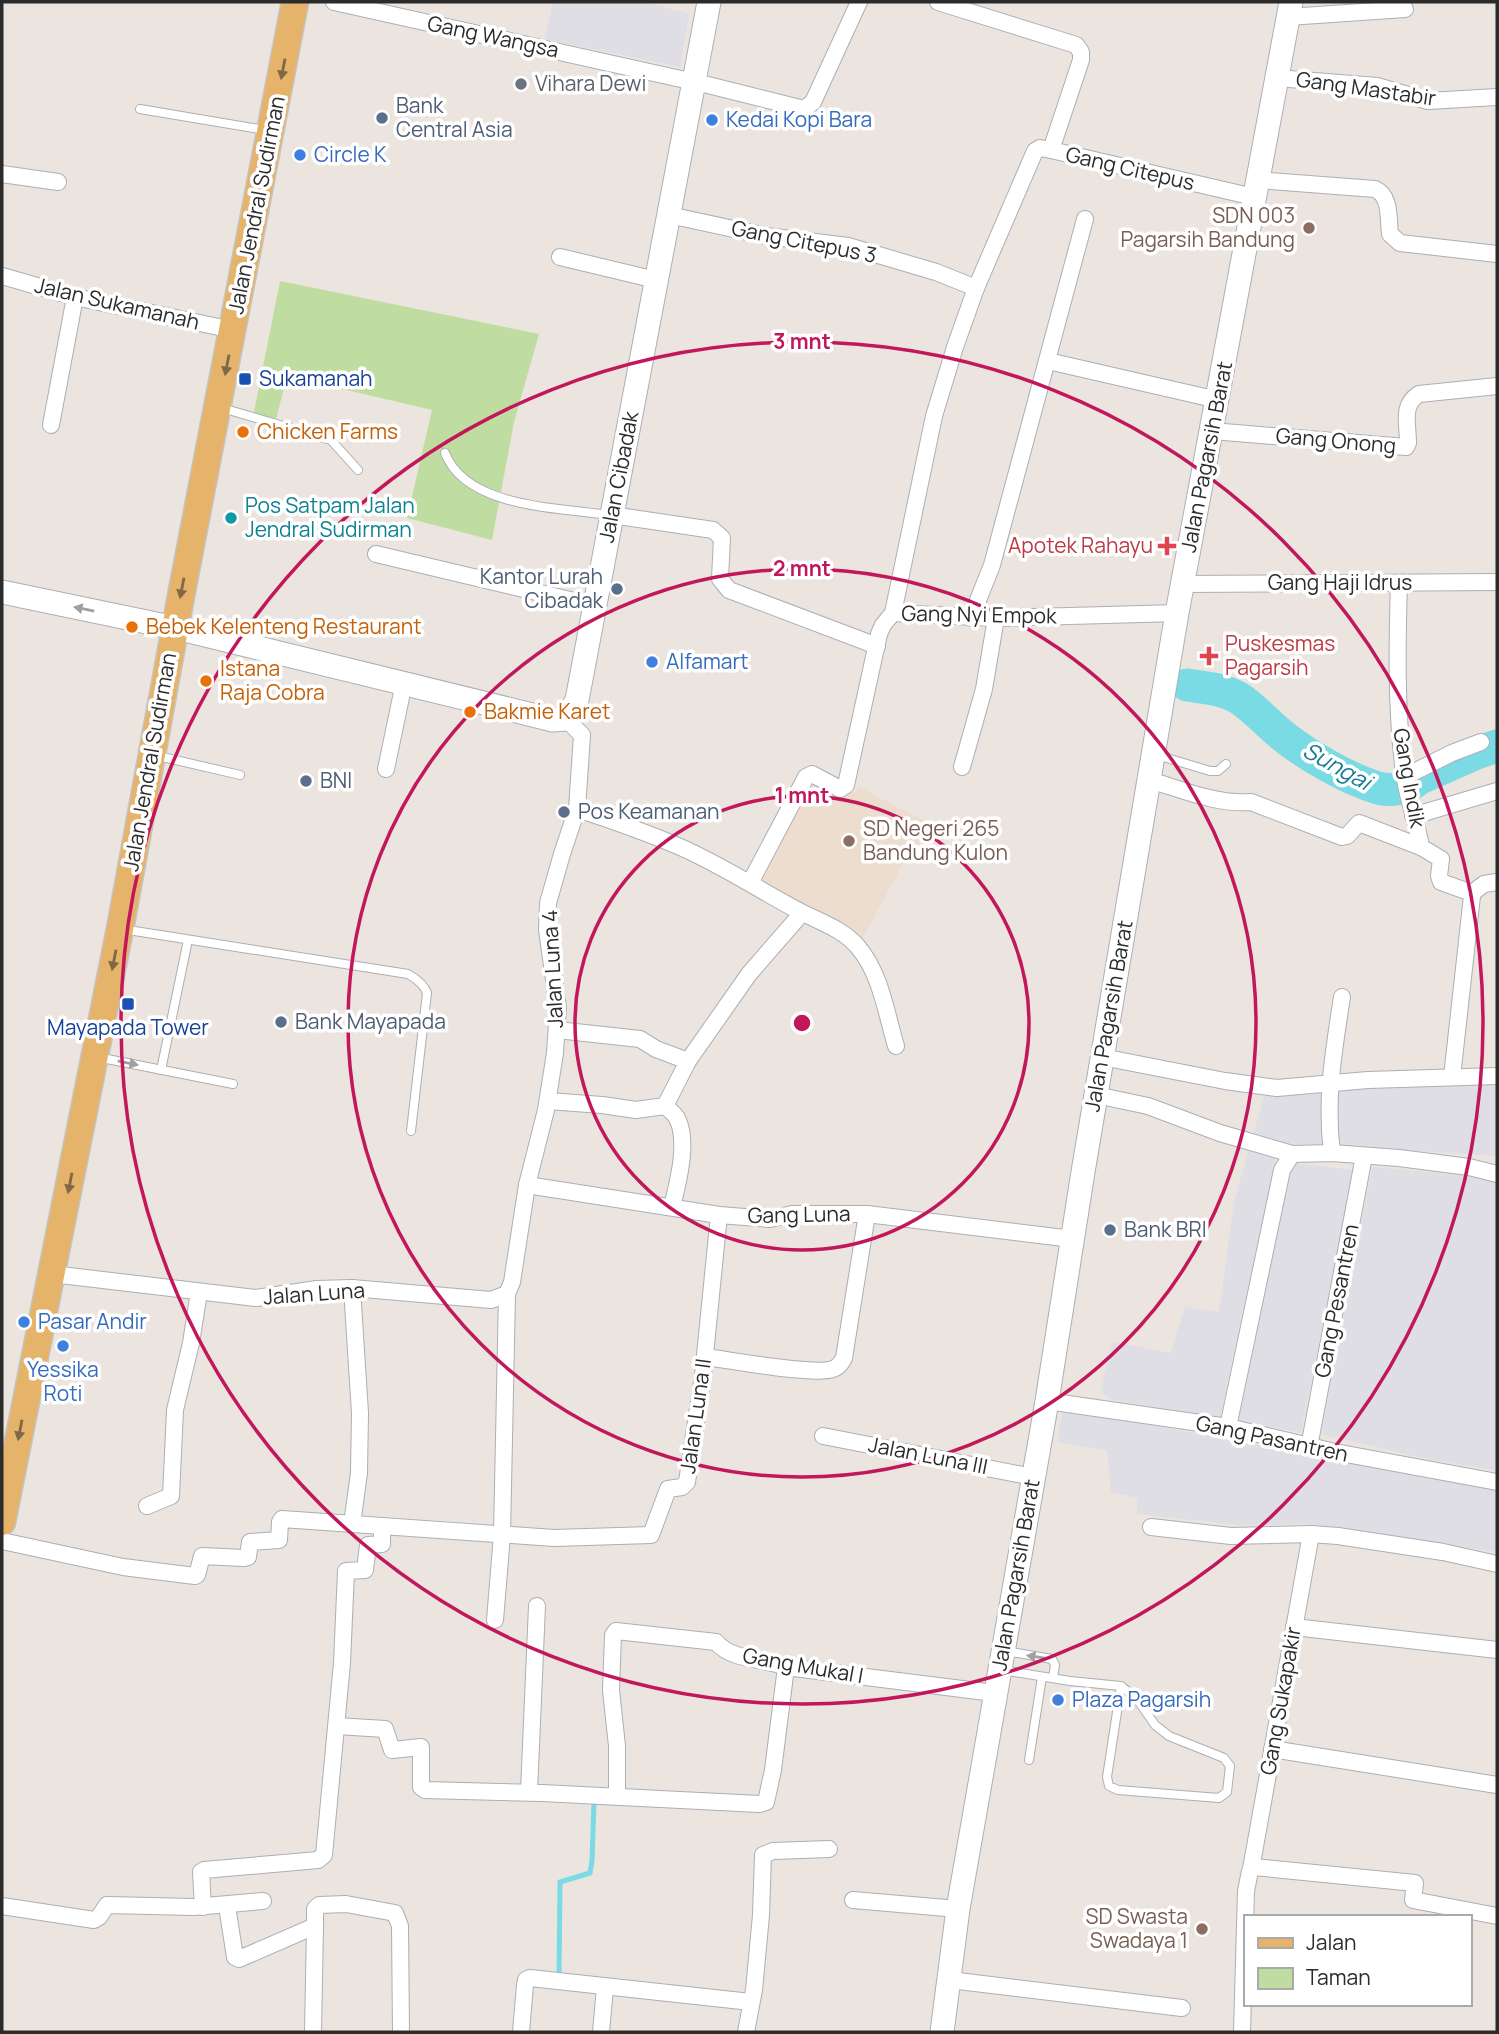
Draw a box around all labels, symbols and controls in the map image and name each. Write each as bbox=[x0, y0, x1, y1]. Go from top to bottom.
street label: Gang Wangsa bbox=[425, 8, 561, 64]
one-way arrow bbox=[277, 58, 288, 80]
street label: Gang Mastabir bbox=[1294, 64, 1438, 112]
place label: Vihara Dewi bbox=[535, 69, 646, 97]
marker: Vihara Dewi bbox=[513, 76, 529, 92]
place label: Bank Central Asia bbox=[396, 91, 513, 143]
street label: Jalan Jendral Sudirman bbox=[221, 93, 291, 316]
place label: Kedai Kopi Bara bbox=[726, 105, 872, 133]
marker: Bank Central Asia bbox=[374, 110, 390, 126]
marker: Kedai Kopi Bara bbox=[704, 112, 720, 128]
place label: Circle K bbox=[314, 140, 387, 168]
street label: Gang Citepus bbox=[1063, 140, 1197, 196]
marker: Circle K bbox=[292, 147, 308, 163]
place label: SDN 003 Pagarsih Bandung bbox=[1121, 201, 1295, 253]
street label: Gang Citepus 3 bbox=[729, 213, 879, 269]
marker: SDN 003 Pagarsih Bandung bbox=[1301, 220, 1317, 236]
street label: Jalan Sukamanah bbox=[32, 270, 202, 336]
text: 3 mnt bbox=[773, 327, 831, 355]
one-way arrow bbox=[221, 354, 232, 376]
street label: Jalan Pagarsih Barat bbox=[1174, 359, 1238, 555]
place label: Sukamanah bbox=[259, 364, 373, 392]
marker: Sukamanah bbox=[237, 371, 253, 387]
street label: Jalan Cibadak bbox=[592, 408, 645, 545]
place label: Chicken Farms bbox=[257, 417, 398, 445]
street label: Gang Onong bbox=[1275, 421, 1397, 459]
marker: Chicken Farms bbox=[235, 424, 251, 440]
place label: Pos Satpam Jalan Jendral Sudirman bbox=[245, 491, 415, 543]
marker: Pos Satpam Jalan Jendral Sudirman bbox=[223, 510, 239, 526]
place label: Apotek Rahayu bbox=[1008, 531, 1153, 559]
marker: Apotek Rahayu bbox=[1159, 538, 1175, 554]
text: 2 mnt bbox=[773, 554, 831, 582]
place label: Kantor Lurah Cibadak bbox=[480, 562, 604, 614]
street label: Gang Haji Idrus bbox=[1268, 568, 1412, 596]
one-way arrow bbox=[177, 577, 188, 599]
marker: Kantor Lurah Cibadak bbox=[609, 581, 625, 597]
street label: Gang Nyi Empok bbox=[901, 599, 1057, 629]
one-way arrow bbox=[73, 604, 95, 615]
place label: Bebek Kelenteng Restaurant bbox=[146, 612, 422, 640]
marker: Bebek Kelenteng Restaurant bbox=[124, 619, 140, 635]
place label: Puskesmas Pagarsih bbox=[1225, 629, 1335, 681]
marker: Puskesmas Pagarsih bbox=[1199, 646, 1219, 666]
place label: Alfamart bbox=[666, 647, 748, 675]
street label: Jalan Jendral Sudirman bbox=[116, 650, 182, 873]
place label: Istana Raja Cobra bbox=[220, 654, 325, 706]
marker: Alfamart bbox=[644, 654, 660, 670]
marker: Istana Raja Cobra bbox=[198, 673, 214, 689]
place label: Bakmie Karet bbox=[484, 697, 610, 725]
marker: Bakmie Karet bbox=[462, 704, 478, 720]
street label: Gang Indik bbox=[1387, 726, 1433, 830]
water label: Sungai bbox=[1298, 733, 1380, 798]
place label: BNI bbox=[320, 766, 352, 794]
marker: BNI bbox=[298, 773, 314, 789]
text: 1 mnt bbox=[775, 781, 829, 809]
place label: Pos Keamanan bbox=[578, 797, 720, 825]
marker: Pos Keamanan bbox=[556, 804, 572, 820]
place label: SD Negeri 265 Bandung Kulon bbox=[863, 814, 1008, 866]
marker: SD Negeri 265 Bandung Kulon bbox=[841, 833, 857, 849]
street label: Jalan Luna 4 bbox=[535, 909, 569, 1029]
street label: Jalan Pagarsih Barat bbox=[1077, 918, 1139, 1114]
one-way arrow bbox=[108, 949, 119, 971]
marker: Mayapada Tower bbox=[120, 996, 136, 1012]
place label: Bank Mayapada bbox=[295, 1007, 446, 1035]
centre of rings bbox=[790, 1011, 814, 1035]
place label: Mayapada Tower bbox=[47, 1013, 209, 1041]
marker: Bank Mayapada bbox=[273, 1014, 289, 1030]
one-way arrow bbox=[117, 1058, 139, 1069]
one-way arrow bbox=[64, 1172, 75, 1194]
street label: Gang Luna bbox=[747, 1199, 851, 1229]
place label: Bank BRI bbox=[1124, 1215, 1207, 1243]
marker: Bank BRI bbox=[1102, 1222, 1118, 1238]
street label: Gang Pesantren bbox=[1307, 1222, 1365, 1380]
street label: Jalan Luna bbox=[262, 1275, 366, 1311]
place label: Pasar Andir bbox=[38, 1307, 147, 1335]
marker: Pasar Andir bbox=[16, 1314, 32, 1330]
marker: Yessika Roti bbox=[55, 1338, 71, 1354]
place label: Yessika Roti bbox=[27, 1355, 99, 1407]
street label: Jalan Luna II bbox=[673, 1356, 717, 1475]
street label: Gang Pasantren bbox=[1194, 1408, 1351, 1468]
one-way arrow bbox=[14, 1419, 25, 1441]
street label: Jalan Luna III bbox=[866, 1430, 990, 1480]
street label: Jalan Pagarsih Barat bbox=[984, 1477, 1046, 1673]
street label: Gang Sukapakir bbox=[1253, 1624, 1307, 1777]
street label: Gang Mukal I bbox=[741, 1641, 866, 1689]
one-way arrow bbox=[1026, 1651, 1048, 1662]
place label: Plaza Pagarsih bbox=[1072, 1685, 1211, 1713]
marker: Plaza Pagarsih bbox=[1050, 1692, 1066, 1708]
place label: SD Swasta Swadaya 1 bbox=[1086, 1902, 1188, 1954]
legend bbox=[1244, 1915, 1471, 2006]
marker: SD Swasta Swadaya 1 bbox=[1194, 1921, 1210, 1937]
text: Jalan bbox=[1306, 1928, 1356, 1956]
text: Taman bbox=[1306, 1963, 1371, 1991]

